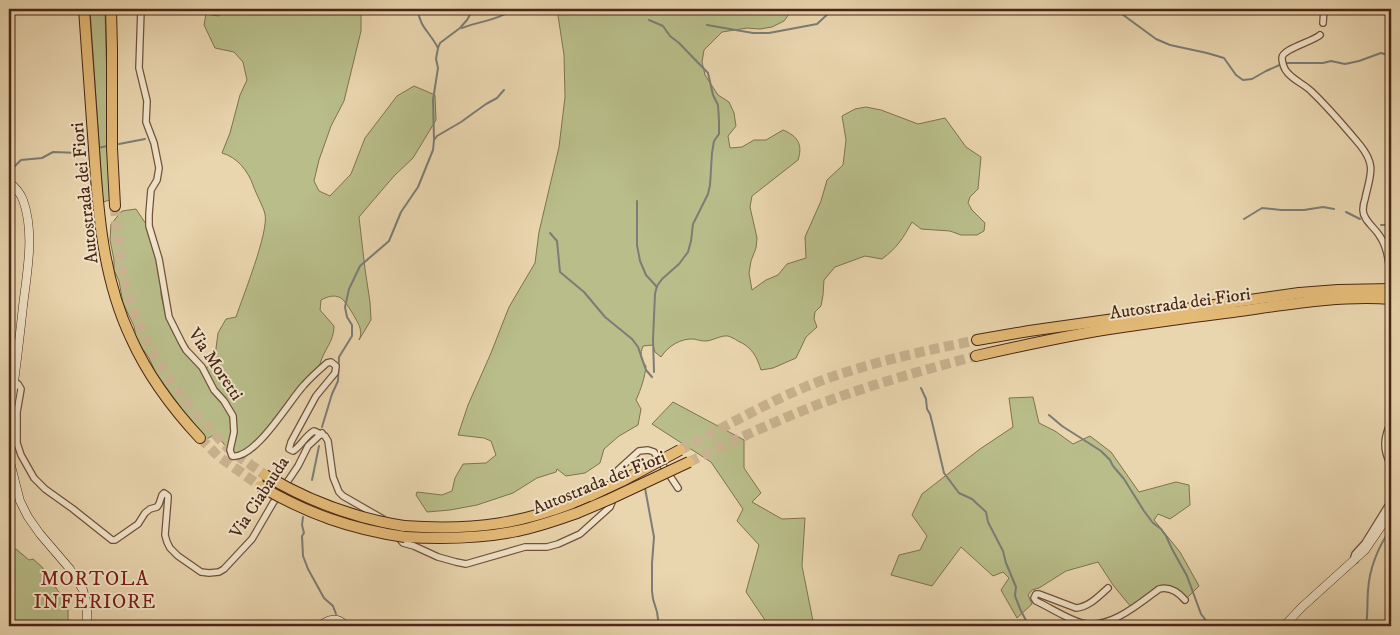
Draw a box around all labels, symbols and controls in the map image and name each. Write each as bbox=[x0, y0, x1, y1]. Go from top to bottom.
street label: Autostrada dei Fiori bbox=[67, 121, 103, 265]
street label: Autostrada dei Fiori bbox=[1108, 283, 1252, 325]
street label: Via Moretti bbox=[182, 323, 247, 405]
street label: Autostrada dei Fiori bbox=[529, 446, 669, 520]
street label: Via Ciabauda bbox=[225, 452, 295, 543]
district label: MORTOLA INFERIORE bbox=[34, 567, 156, 615]

